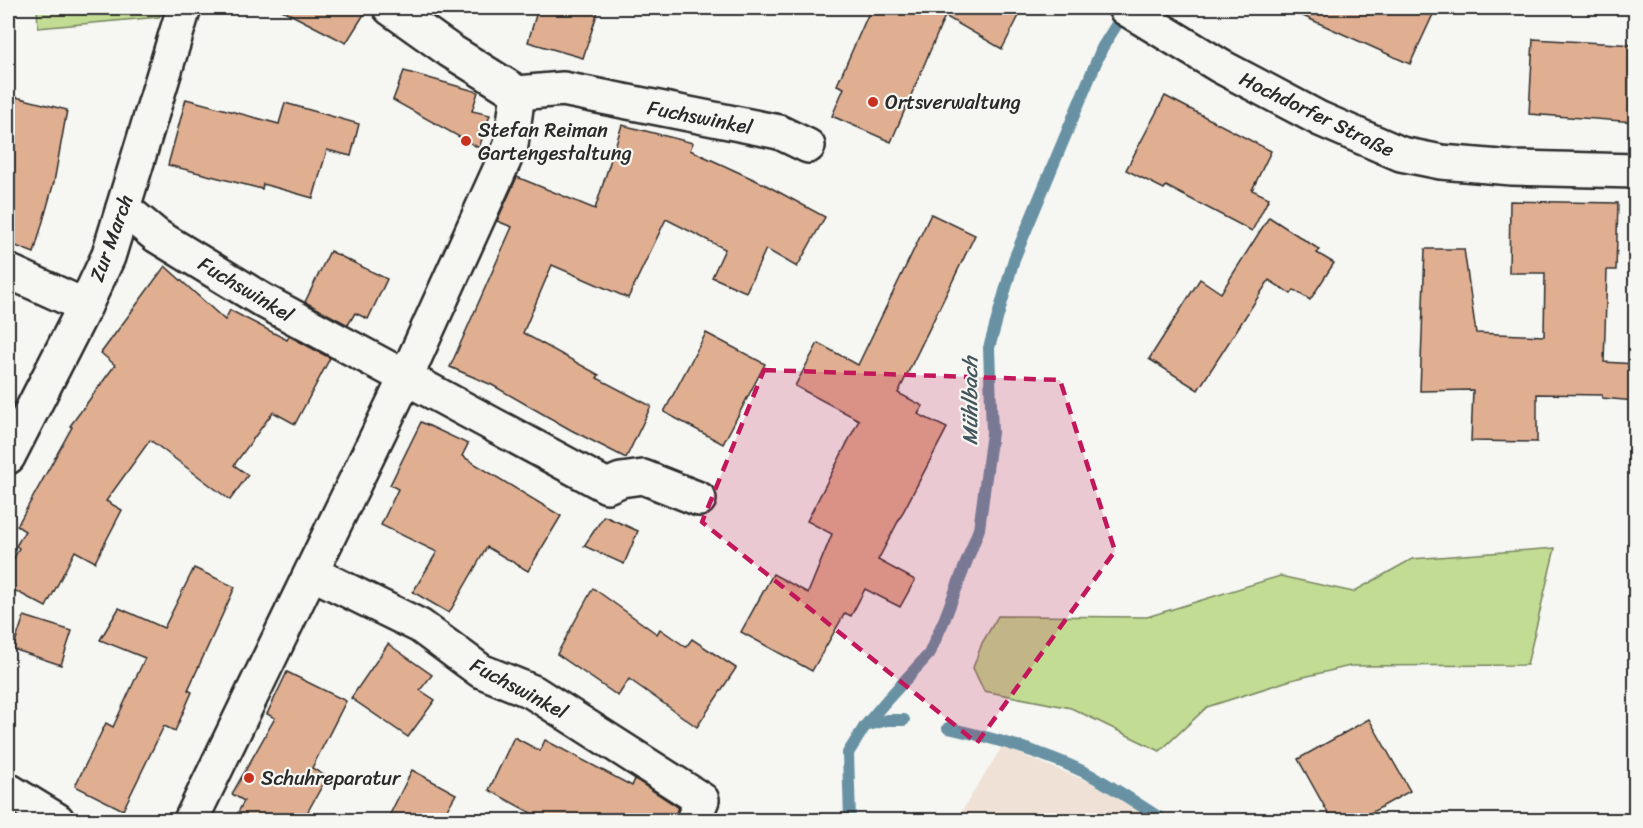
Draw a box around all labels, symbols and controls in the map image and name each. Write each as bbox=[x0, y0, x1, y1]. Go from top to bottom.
street label: Hochdorfer Straße bbox=[1233, 62, 1400, 167]
place label: Ortsverwaltung bbox=[885, 85, 1021, 120]
street label: Fuchswinkel bbox=[644, 90, 757, 145]
marker: Ortsverwaltung bbox=[866, 95, 880, 109]
place label: Stefan Reiman Gartengestaltung bbox=[478, 113, 632, 171]
marker: Stefan Reiman Gartengestaltung bbox=[459, 134, 473, 148]
street label: Zur March bbox=[79, 190, 143, 287]
street label: Fuchswinkel bbox=[191, 247, 301, 332]
water label: Mühlbach bbox=[951, 355, 989, 445]
street label: Fuchswinkel bbox=[464, 648, 575, 729]
place label: Schuhreparatur bbox=[261, 761, 402, 796]
marker: Schuhreparatur bbox=[242, 771, 256, 785]

